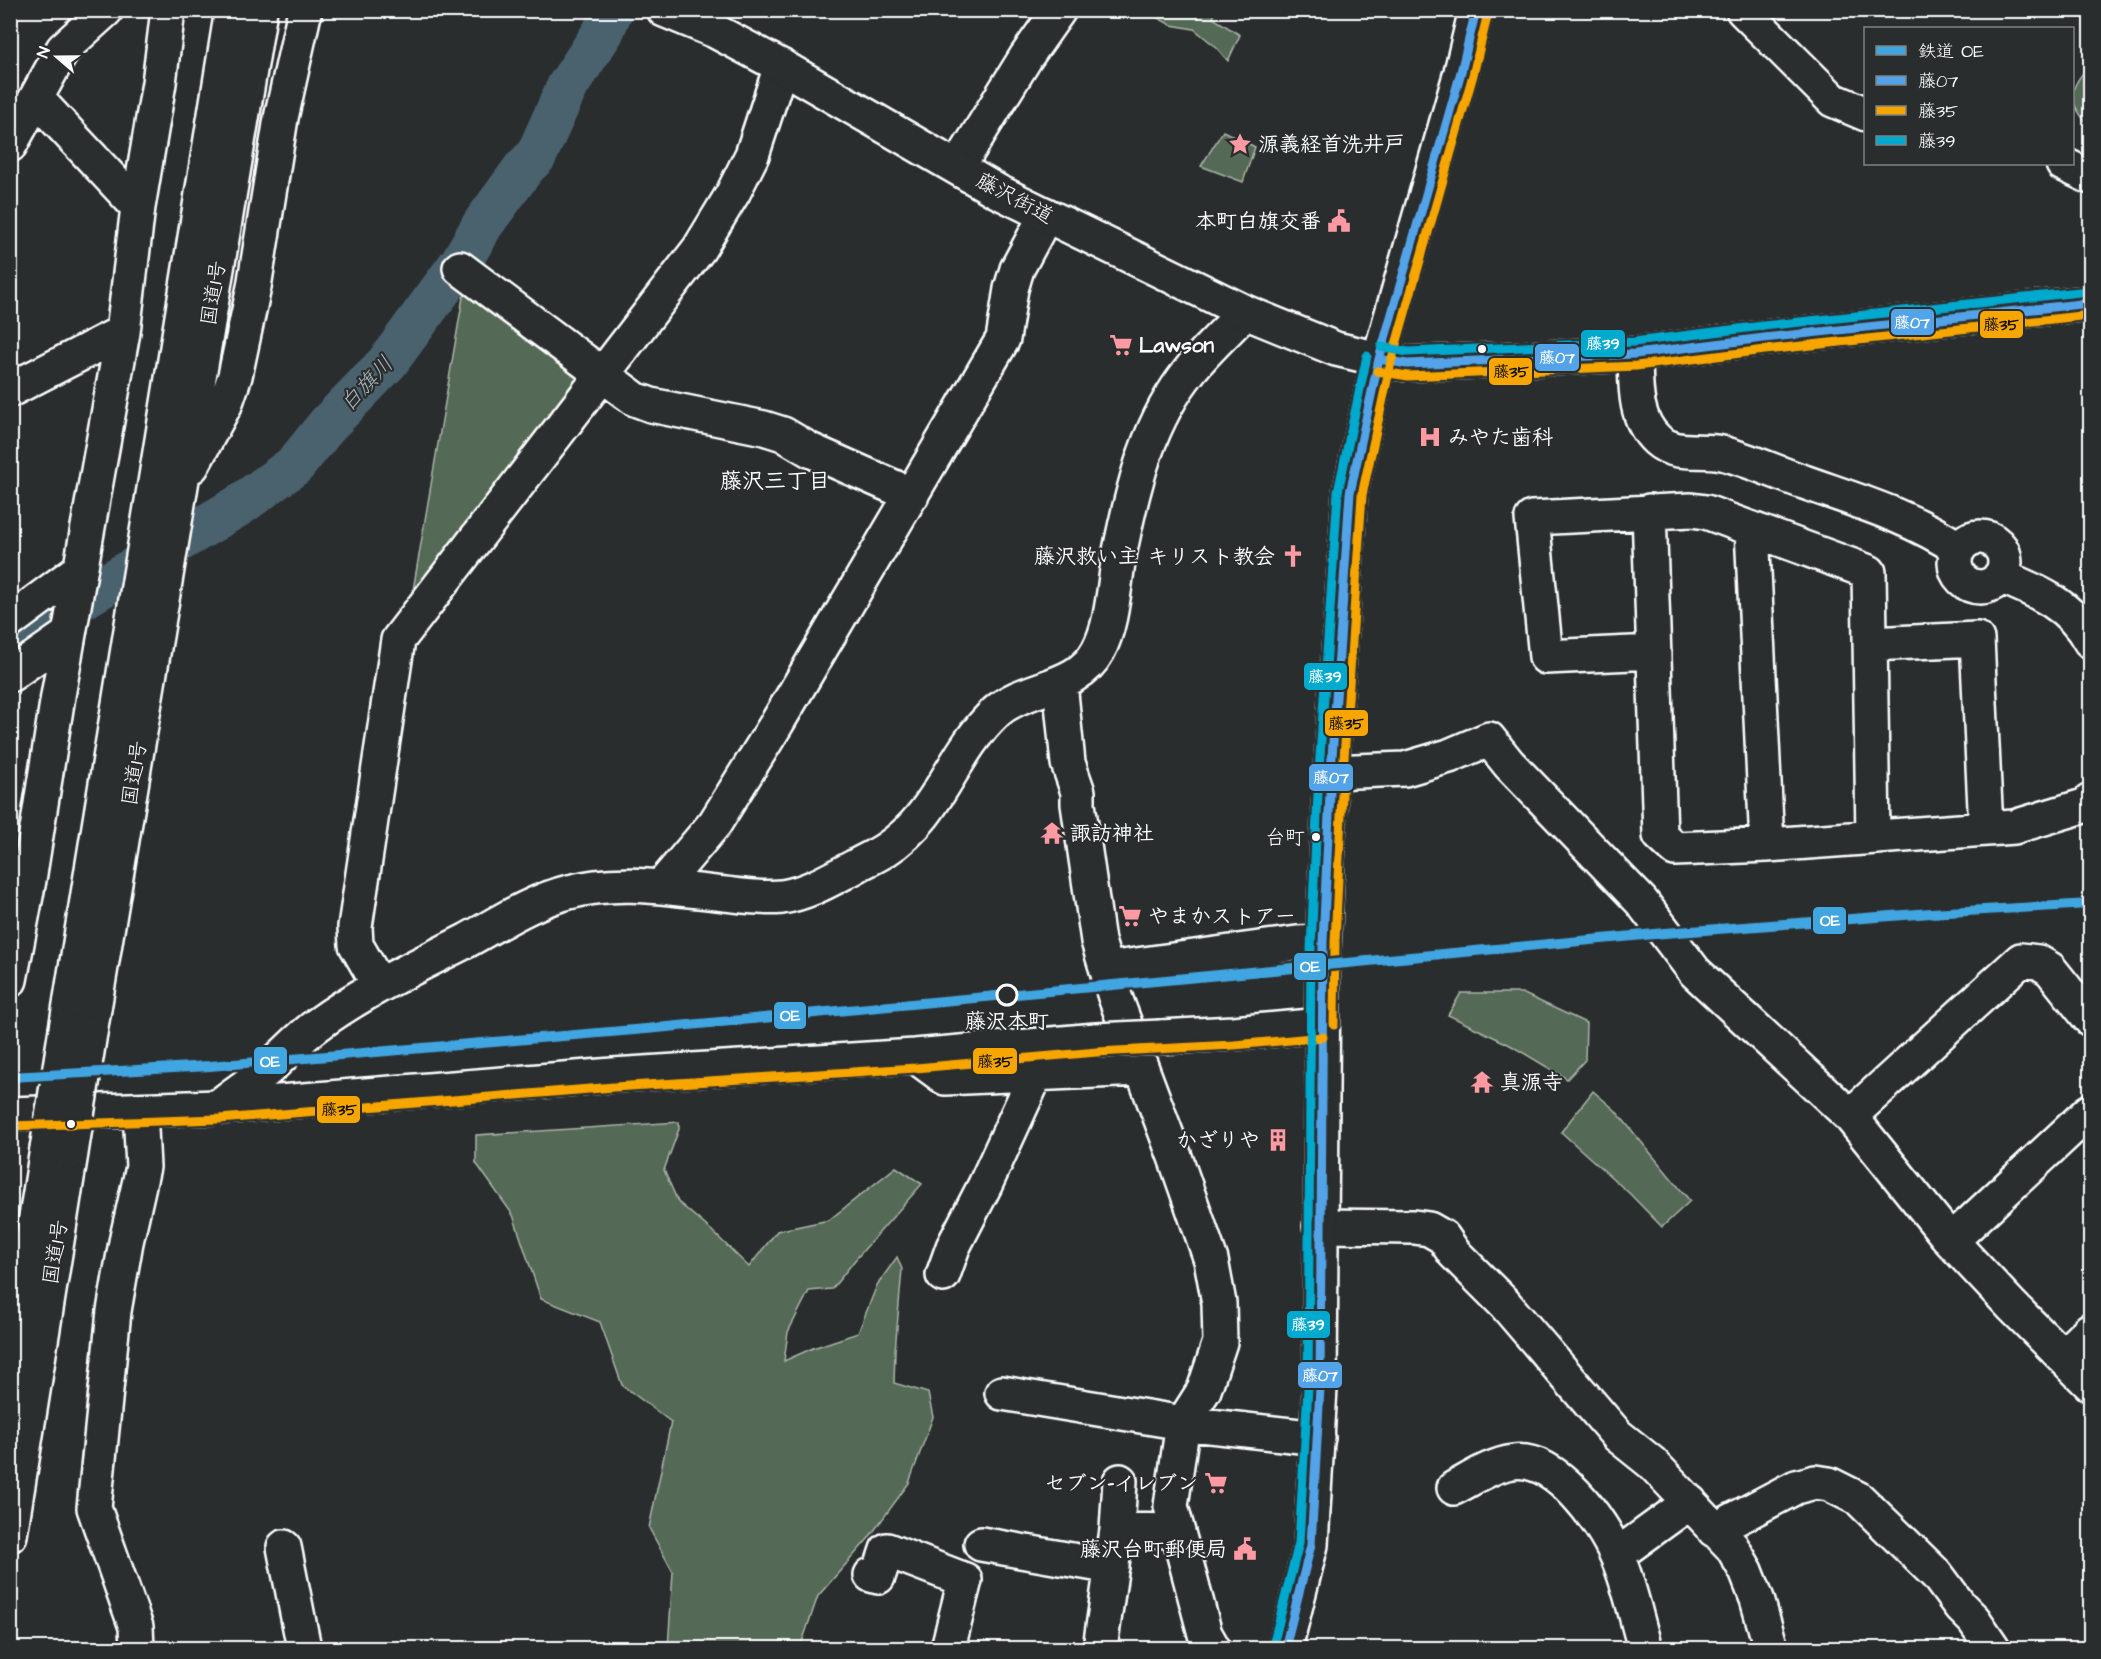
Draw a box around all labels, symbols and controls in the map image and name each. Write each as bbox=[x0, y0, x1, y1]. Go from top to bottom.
north arrow bbox=[27, 27, 87, 87]
legend bbox=[1864, 27, 2074, 165]
text: 鉄道 OE bbox=[1918, 39, 1984, 64]
text: N bbox=[32, 44, 56, 61]
text: 藤07 bbox=[1918, 69, 1958, 94]
text: 藤35 bbox=[1918, 99, 1958, 124]
text: 藤39 bbox=[1918, 129, 1955, 154]
place label: 源義経首洗井戸 bbox=[1258, 130, 1405, 159]
place icon: 源義経首洗井戸 bbox=[1227, 131, 1253, 157]
street label: 藤沢街道 bbox=[971, 166, 1059, 231]
place label: 本町白旗交番 bbox=[1195, 207, 1321, 236]
public building icon: 本町白旗交番 bbox=[1326, 208, 1352, 234]
street label: 国道1号 bbox=[194, 258, 233, 328]
line badge: 藤07 bbox=[1890, 308, 1935, 336]
line badge: 藤35 bbox=[1979, 310, 2024, 339]
text: 藤07 bbox=[1894, 312, 1930, 334]
text: 藤35 bbox=[1983, 314, 2019, 336]
line badge: 藤39 bbox=[1580, 329, 1626, 358]
place label: Lawson bbox=[1139, 331, 1215, 360]
supermarket icon: Lawson bbox=[1108, 332, 1134, 358]
text: 藤39 bbox=[1586, 333, 1620, 355]
unlabelled marker bbox=[1476, 343, 1488, 355]
line badge: 藤07 bbox=[1534, 343, 1580, 372]
text: 藤07 bbox=[1539, 347, 1575, 369]
water label: 白旗川 bbox=[333, 349, 401, 419]
line badge: 藤35 bbox=[1488, 357, 1533, 386]
text: 藤35 bbox=[1493, 361, 1529, 383]
place label: みやた歯科 bbox=[1448, 423, 1553, 452]
hospital icon: みやた歯科 bbox=[1417, 424, 1443, 450]
district label: 藤沢三丁目 bbox=[720, 466, 830, 497]
place label: 藤沢救い主 キリスト教会 bbox=[1034, 542, 1275, 571]
church icon: 藤沢救い主 キリスト教会 bbox=[1280, 543, 1306, 569]
line badge: 藤39 bbox=[1303, 662, 1348, 691]
text: 藤39 bbox=[1308, 666, 1342, 688]
line badge: 藤35 bbox=[1324, 709, 1369, 737]
text: 藤35 bbox=[1328, 713, 1364, 735]
street label: 国道1号 bbox=[115, 738, 154, 808]
line badge: 藤07 bbox=[1308, 763, 1354, 792]
text: 藤07 bbox=[1313, 767, 1349, 789]
place label: 諏訪神社 bbox=[1070, 819, 1154, 848]
temple icon: 諏訪神社 bbox=[1039, 820, 1065, 846]
place label: 台町 bbox=[1265, 824, 1305, 852]
marker: 台町 bbox=[1310, 831, 1322, 843]
place label: やまかストアー bbox=[1148, 902, 1296, 931]
supermarket icon: やまかストアー bbox=[1117, 903, 1143, 929]
line badge: OE bbox=[1812, 906, 1847, 935]
text: OE bbox=[1820, 910, 1841, 932]
line badge: OE bbox=[1293, 952, 1327, 981]
text: OE bbox=[1300, 956, 1321, 978]
marker: 藤沢本町 bbox=[996, 984, 1018, 1006]
line badge: OE bbox=[773, 1001, 807, 1030]
text: OE bbox=[780, 1005, 801, 1027]
place label: 藤沢本町 bbox=[965, 1007, 1049, 1036]
line badge: OE bbox=[253, 1046, 288, 1075]
line badge: 藤35 bbox=[972, 1047, 1018, 1075]
text: OE bbox=[260, 1051, 281, 1073]
text: 藤35 bbox=[977, 1051, 1013, 1073]
place label: 真源寺 bbox=[1500, 1068, 1563, 1097]
temple icon: 真源寺 bbox=[1469, 1069, 1495, 1095]
line badge: 藤35 bbox=[316, 1095, 361, 1124]
text: 藤35 bbox=[321, 1099, 357, 1121]
unlabelled marker bbox=[65, 1118, 77, 1130]
place label: かざりや bbox=[1176, 1126, 1260, 1155]
building icon: かざりや bbox=[1265, 1127, 1291, 1153]
street label: 国道1号 bbox=[36, 1217, 75, 1287]
line badge: 藤39 bbox=[1286, 1310, 1331, 1339]
text: 藤39 bbox=[1291, 1314, 1325, 1336]
line badge: 藤07 bbox=[1297, 1361, 1343, 1389]
text: 藤07 bbox=[1302, 1365, 1338, 1387]
place label: セブン-イレブン bbox=[1044, 1469, 1198, 1498]
supermarket icon: セブン-イレブン bbox=[1203, 1470, 1229, 1496]
place label: 藤沢台町郵便局 bbox=[1080, 1535, 1227, 1564]
public building icon: 藤沢台町郵便局 bbox=[1232, 1536, 1258, 1562]

